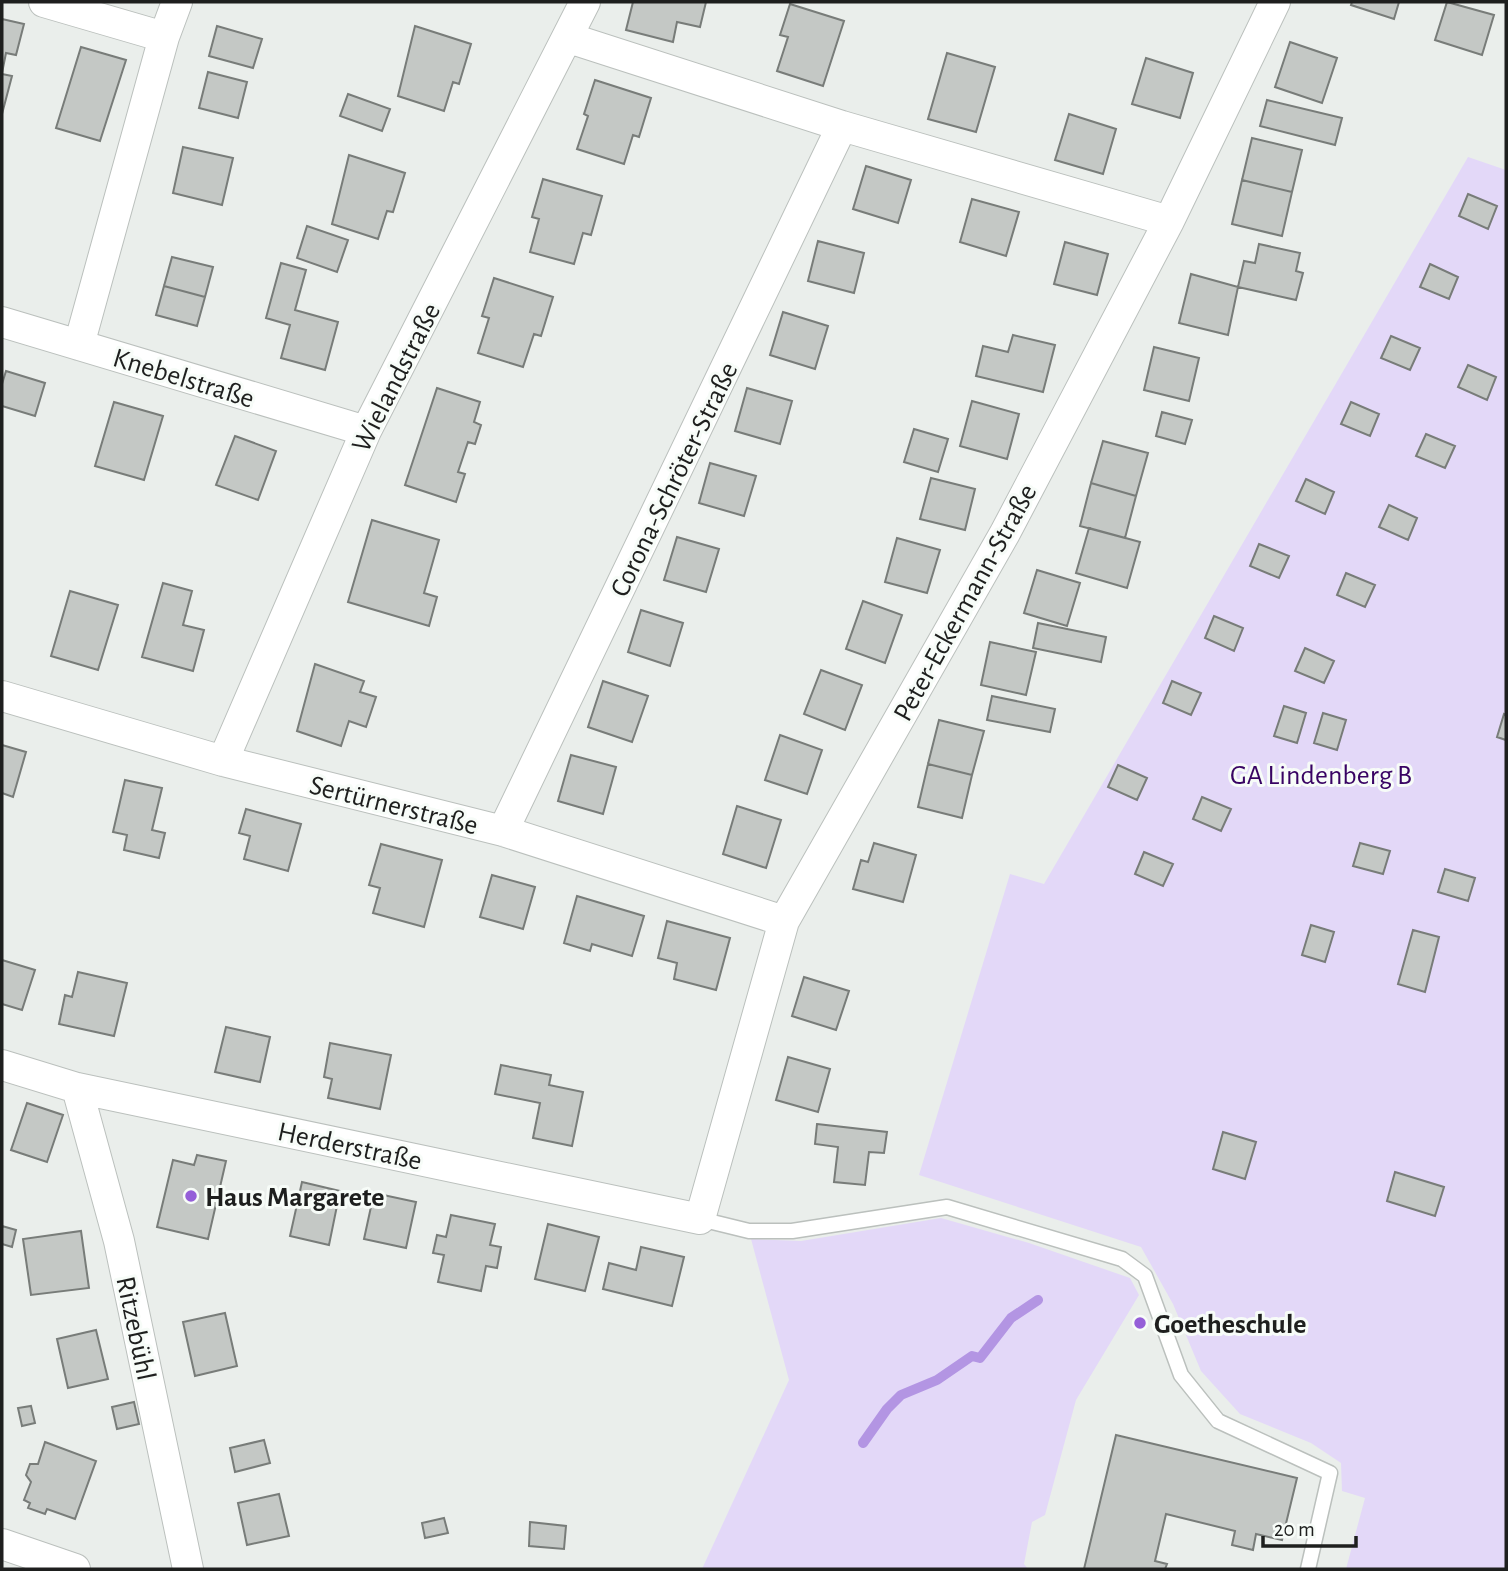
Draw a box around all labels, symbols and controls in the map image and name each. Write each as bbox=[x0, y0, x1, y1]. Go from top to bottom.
street label: Wielandstraße bbox=[347, 299, 446, 457]
street label: Knebelstraße bbox=[109, 344, 257, 414]
street label: Corona-Schröter-Straße bbox=[606, 358, 744, 601]
street label: Peter-Eckermann-Straße bbox=[889, 480, 1042, 726]
park label: GA Lindenberg B bbox=[1230, 762, 1412, 790]
street label: Sertürnerstraße bbox=[306, 772, 481, 840]
street label: Herderstraße bbox=[275, 1118, 424, 1176]
place label: Haus Margarete bbox=[205, 1184, 384, 1212]
marker: Haus Margarete bbox=[183, 1188, 199, 1204]
street label: Ritzebühl bbox=[110, 1274, 160, 1383]
place label: Goetheschule bbox=[1154, 1311, 1307, 1339]
marker: Goetheschule bbox=[1132, 1315, 1148, 1331]
scale bar bbox=[1263, 1504, 1356, 1548]
text: 20 m bbox=[1274, 1519, 1315, 1540]

